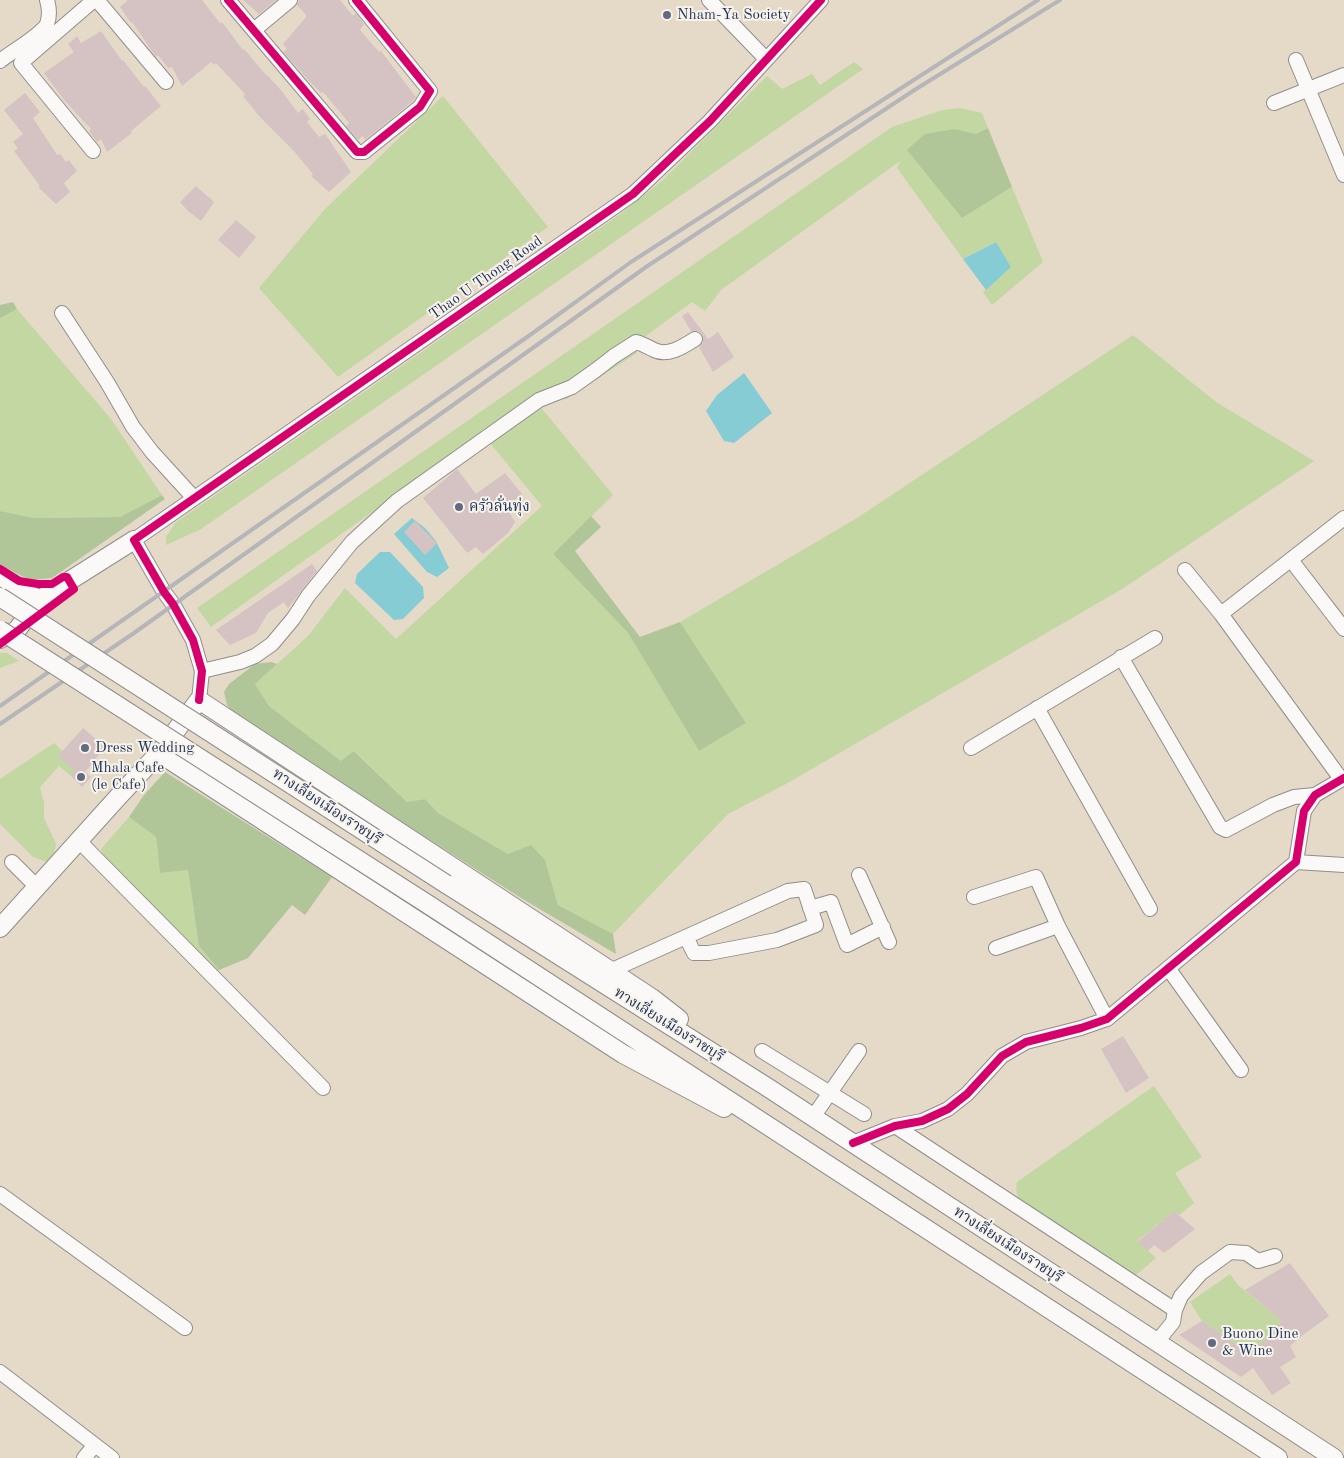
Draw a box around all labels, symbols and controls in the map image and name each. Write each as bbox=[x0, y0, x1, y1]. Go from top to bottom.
place label: Nham-Ya Society bbox=[677, 6, 791, 24]
marker: Nham-Ya Society bbox=[661, 9, 673, 21]
street label: Thao U Thong Road bbox=[426, 232, 546, 324]
place label: ครัวลั่นทุ่ง bbox=[469, 498, 530, 516]
marker: ครัวลั่นทุ่ง bbox=[453, 501, 465, 513]
place label: Dress Wedding bbox=[95, 739, 194, 757]
marker: Dress Wedding bbox=[79, 742, 91, 754]
place label: Mhala Cafe (le Cafe) bbox=[91, 759, 164, 794]
street label: ทางเลี่ยงเมืองราชบุรี bbox=[269, 765, 385, 849]
marker: Mhala Cafe (le Cafe) bbox=[75, 771, 87, 783]
street label: ทางเลี่ยงเมืองราชบุรี bbox=[610, 984, 728, 1066]
street label: ทางเลี่ยงเมืองราชบุรี bbox=[950, 1203, 1066, 1287]
place label: Buono Dine & Wine bbox=[1222, 1325, 1298, 1360]
marker: Buono Dine & Wine bbox=[1206, 1337, 1218, 1349]

